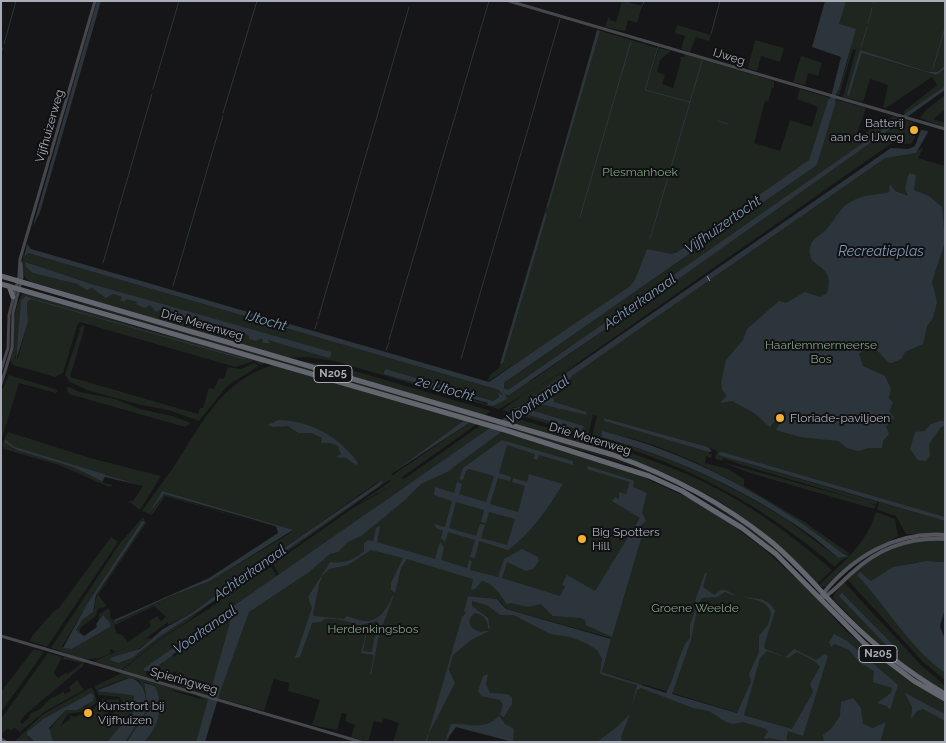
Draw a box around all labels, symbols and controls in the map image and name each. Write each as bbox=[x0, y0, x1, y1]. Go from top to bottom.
street label: IJweg bbox=[711, 45, 747, 69]
street label: Vijfhuizerweg bbox=[33, 88, 67, 164]
place label: Batterij aan de IJweg bbox=[831, 116, 904, 144]
marker: Batterij aan de IJweg bbox=[908, 124, 920, 136]
park label: Plesmanhoek bbox=[602, 165, 678, 179]
water label: Vijfhuizertocht bbox=[682, 193, 764, 257]
water label: Recreatieplas bbox=[838, 244, 924, 260]
water label: Achterkanaal bbox=[601, 271, 679, 333]
street label: Drie Merenweg bbox=[159, 306, 245, 344]
water label: IJtocht bbox=[244, 307, 288, 335]
park label: Haarlemmermeerse Bos bbox=[765, 338, 877, 366]
road number: N205 bbox=[314, 366, 352, 382]
water label: Voorkanaal bbox=[503, 372, 573, 428]
water label: 2e IJtocht bbox=[414, 373, 476, 405]
place label: Floriade-paviljoen bbox=[790, 411, 890, 425]
marker: Floriade-paviljoen bbox=[774, 412, 786, 424]
street label: Drie Merenweg bbox=[547, 420, 633, 458]
place label: Big Spotters Hill bbox=[592, 525, 660, 553]
marker: Big Spotters Hill bbox=[576, 533, 588, 545]
water label: Achterkanaal bbox=[211, 542, 289, 604]
park label: Groene Weelde bbox=[651, 601, 739, 615]
water label: Voorkanaal bbox=[170, 602, 240, 658]
park label: Herdenkingsbos bbox=[328, 622, 418, 636]
road number: N205 bbox=[859, 646, 897, 662]
street label: Spieringweg bbox=[149, 664, 219, 698]
place label: Kunstfort bij Vijfhuizen bbox=[98, 699, 164, 727]
marker: Kunstfort bij Vijfhuizen bbox=[82, 707, 94, 719]

